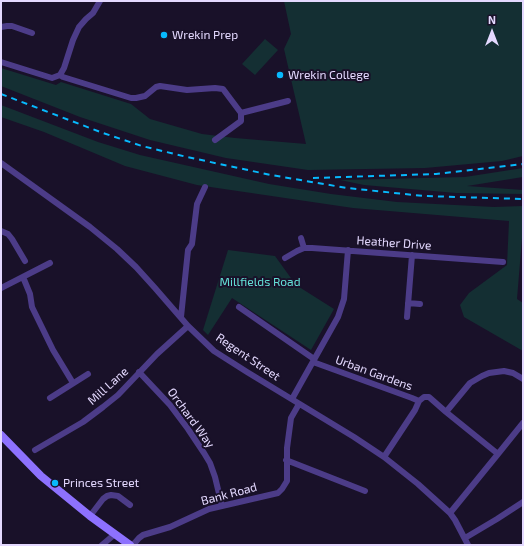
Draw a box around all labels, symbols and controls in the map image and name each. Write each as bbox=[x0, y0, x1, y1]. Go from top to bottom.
north arrow bbox=[472, 12, 512, 52]
text: N bbox=[488, 13, 496, 26]
place label: Wrekin Prep bbox=[172, 28, 238, 42]
marker: Wrekin Prep bbox=[159, 30, 169, 40]
place label: Wrekin College bbox=[288, 68, 369, 82]
marker: Wrekin College bbox=[275, 70, 285, 80]
street label: Heather Drive bbox=[356, 233, 432, 253]
park label: Millfields Road bbox=[219, 275, 301, 289]
street label: Regent Street bbox=[213, 330, 283, 384]
street label: Urban Gardens bbox=[333, 352, 415, 394]
street label: Mill Lane bbox=[85, 364, 131, 408]
street label: Orchard Way bbox=[164, 385, 218, 451]
place label: Princes Street bbox=[63, 476, 139, 490]
marker: Princes Street bbox=[50, 478, 60, 488]
street label: Bank Road bbox=[199, 480, 259, 508]

